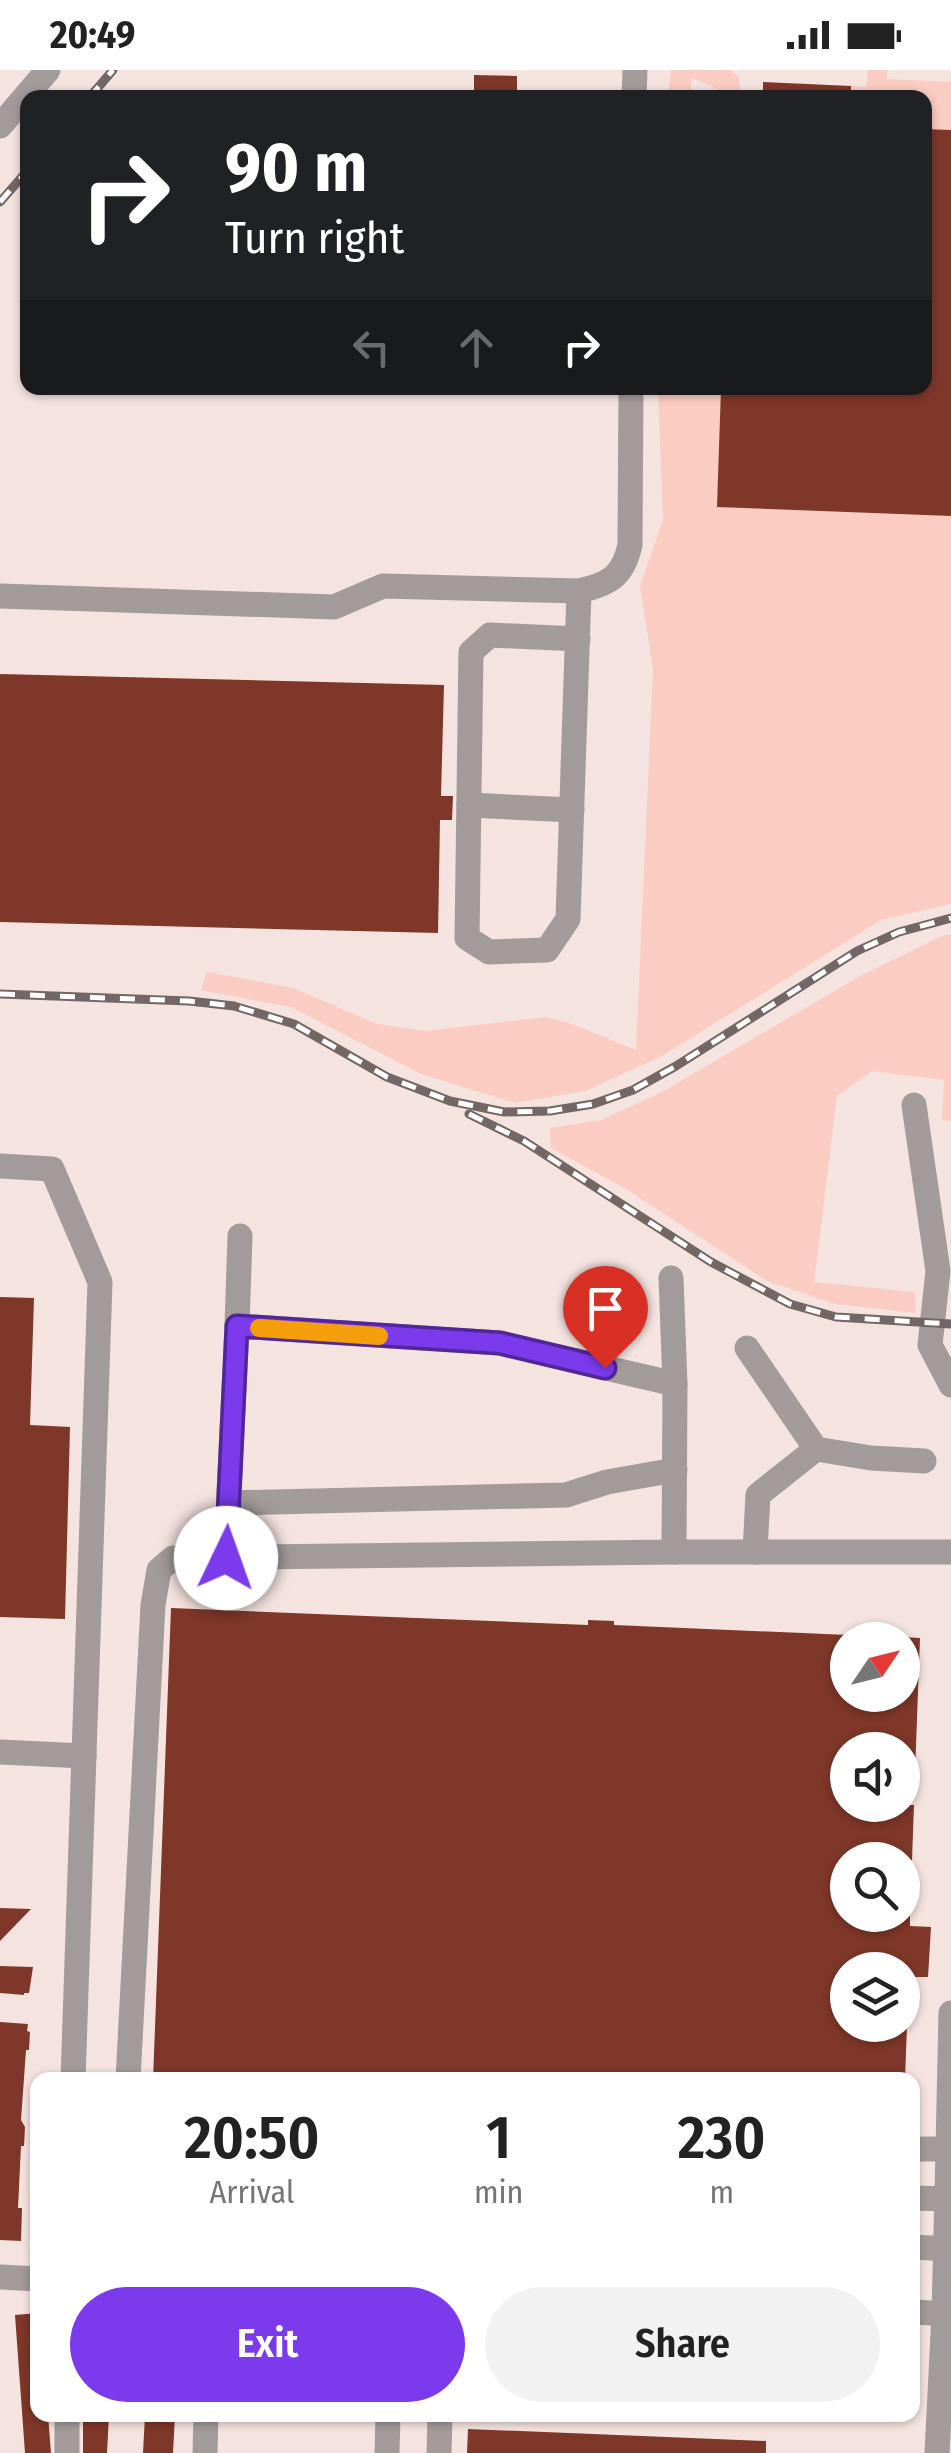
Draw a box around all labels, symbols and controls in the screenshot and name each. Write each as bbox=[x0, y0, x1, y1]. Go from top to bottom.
text: 20:49 bbox=[50, 12, 135, 58]
text: 90 m bbox=[225, 126, 367, 210]
icon: right bbox=[60, 130, 190, 260]
text: Turn right bbox=[225, 211, 404, 265]
icon: left bbox=[344, 320, 399, 375]
icon: ahead bbox=[449, 320, 504, 375]
icon: right bbox=[554, 320, 609, 375]
pin bbox=[563, 1266, 648, 1369]
icon: arrive bbox=[578, 1281, 633, 1336]
position arrow bbox=[174, 1506, 278, 1610]
north arrow bbox=[830, 1622, 920, 1712]
map controls bbox=[830, 1622, 920, 2042]
button: sound bbox=[830, 1732, 920, 1822]
button: search bbox=[830, 1842, 920, 1932]
button: layers bbox=[830, 1952, 920, 2042]
text: 20:50 bbox=[184, 2102, 320, 2174]
text: 1 bbox=[486, 2102, 511, 2174]
text: 230 bbox=[678, 2102, 766, 2174]
text: Arrival bbox=[210, 2173, 294, 2211]
text: min bbox=[474, 2173, 523, 2211]
text: m bbox=[709, 2173, 734, 2211]
button: Exit bbox=[70, 2287, 465, 2402]
button: Share bbox=[485, 2287, 880, 2402]

